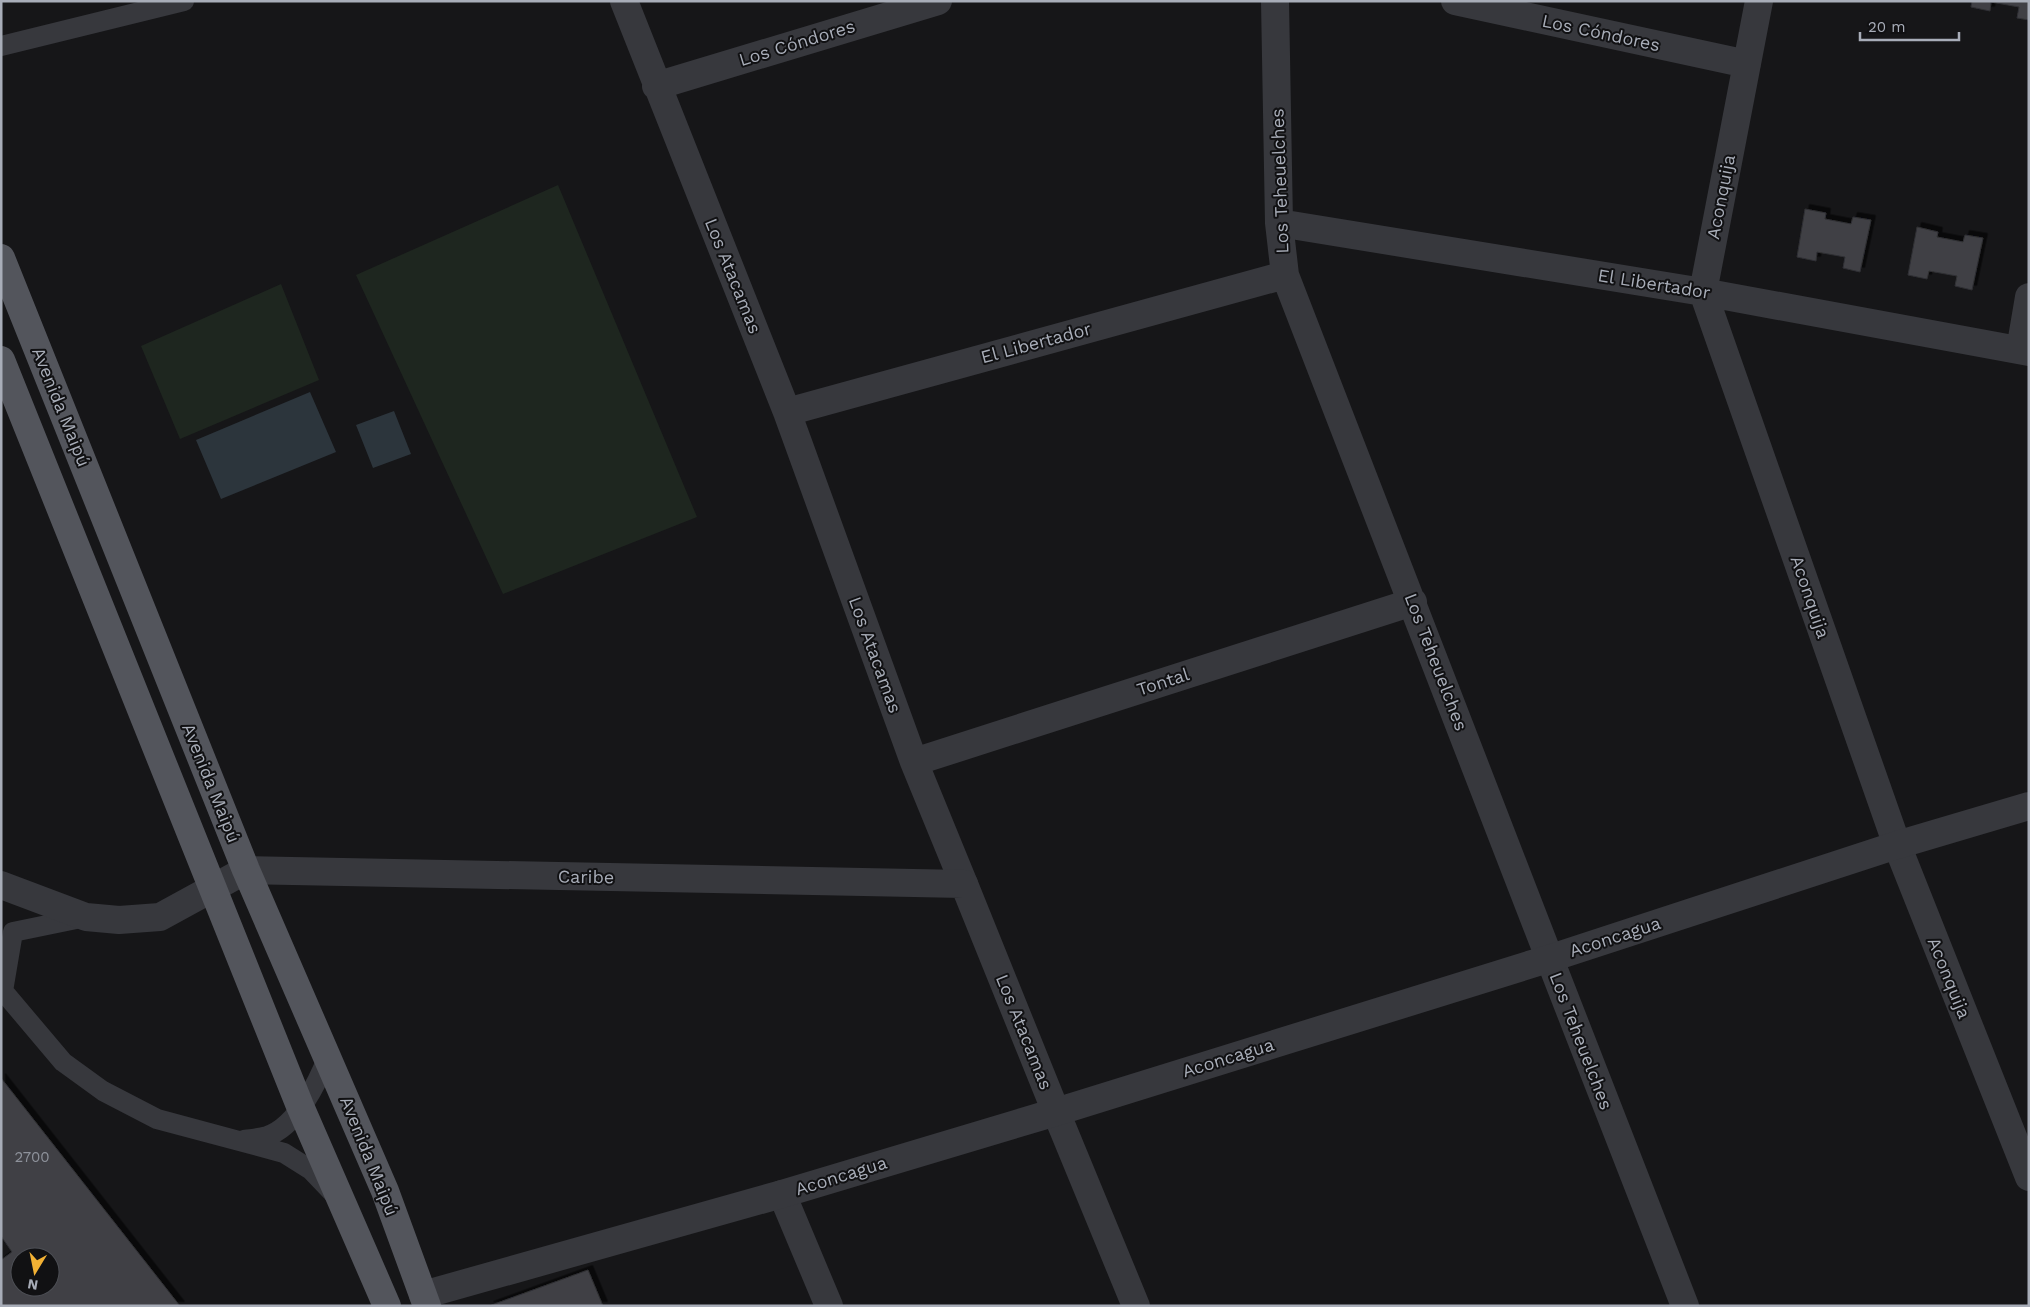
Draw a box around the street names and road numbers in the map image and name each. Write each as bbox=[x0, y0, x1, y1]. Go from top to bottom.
street label: Los Cóndores bbox=[1540, 10, 1662, 55]
street label: Los Cóndores bbox=[736, 15, 857, 70]
street label: Los Teheuelches bbox=[1266, 108, 1293, 254]
street label: Aconquija bbox=[1702, 153, 1739, 241]
street label: Los Atacamas bbox=[701, 215, 766, 336]
street label: El Libertador bbox=[1596, 264, 1712, 303]
street label: El Libertador bbox=[978, 318, 1093, 367]
street label: Avenida Maipú bbox=[28, 344, 95, 470]
street label: Aconquija bbox=[1787, 553, 1834, 641]
street label: Los Teheuelches bbox=[1401, 590, 1472, 733]
street label: Los Atacamas bbox=[845, 594, 906, 716]
street label: Tontal bbox=[1134, 663, 1192, 700]
street label: Avenida Maipú bbox=[178, 720, 245, 846]
street label: Caribe bbox=[558, 866, 614, 887]
street label: Aconcagua bbox=[1566, 912, 1663, 961]
street label: Aconquija bbox=[1924, 934, 1975, 1022]
street label: Los Teheuelches bbox=[1546, 969, 1617, 1112]
street label: Los Atacamas bbox=[992, 971, 1057, 1092]
street label: Aconcagua bbox=[1179, 1034, 1276, 1081]
street label: Avenida Maipú bbox=[336, 1093, 403, 1219]
street label: Aconcagua bbox=[792, 1152, 889, 1199]

